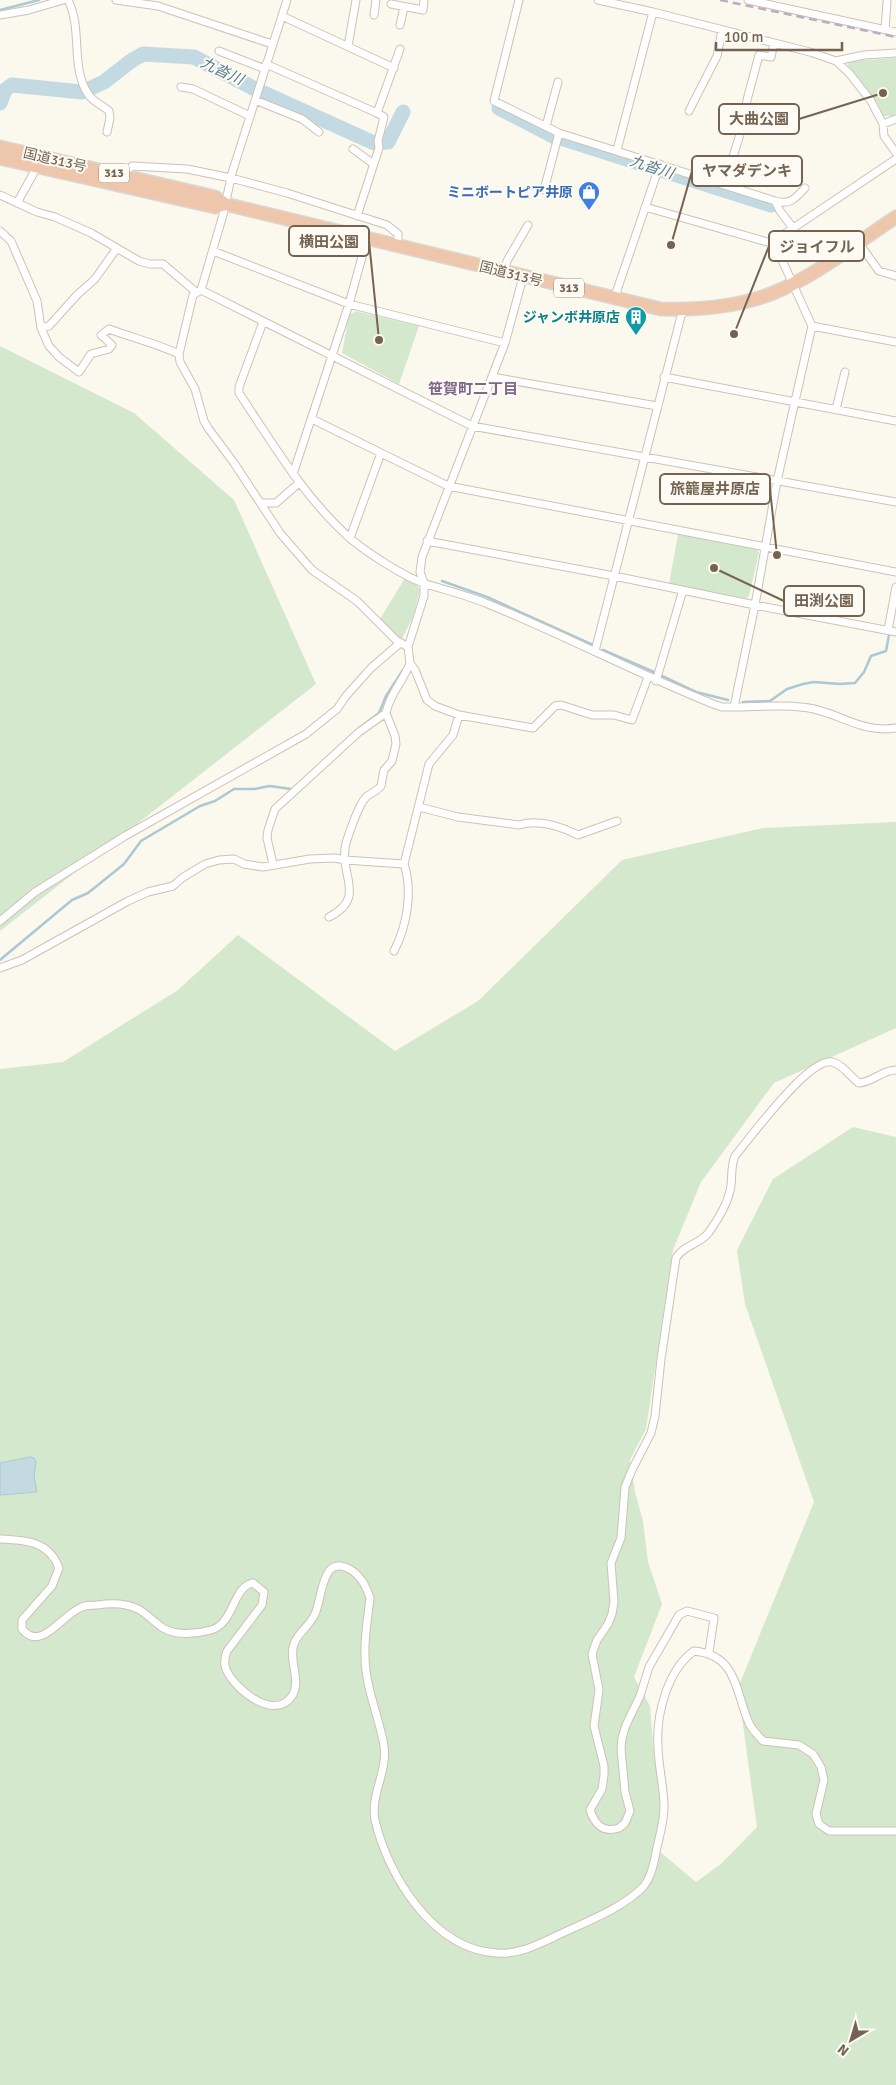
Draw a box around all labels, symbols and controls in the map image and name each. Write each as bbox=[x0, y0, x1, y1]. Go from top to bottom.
scale bar bbox=[716, 20, 842, 52]
text: 100 m bbox=[724, 28, 764, 46]
water label: 九沓川 bbox=[198, 53, 248, 90]
callout: 大曲公園 bbox=[719, 104, 799, 134]
text: 大曲公園 bbox=[729, 110, 789, 128]
street label: 国道313号 bbox=[22, 144, 88, 176]
water label: 九沓川 bbox=[628, 151, 678, 183]
callout: ヤマダデンキ bbox=[692, 156, 802, 186]
text: ヤマダデンキ bbox=[702, 162, 792, 180]
road number: 313 bbox=[99, 164, 129, 182]
shop icon: ミニボートピア井原 bbox=[577, 180, 601, 211]
place label: ミニボートピア井原 bbox=[447, 184, 573, 201]
callout: 横田公園 bbox=[289, 226, 369, 256]
callout: ジョイフル bbox=[769, 231, 864, 261]
text: 横田公園 bbox=[299, 233, 359, 251]
text: ジョイフル bbox=[779, 238, 855, 256]
street label: 国道313号 bbox=[478, 258, 544, 290]
road number: 313 bbox=[554, 278, 584, 298]
building icon: ジャンボ井原店 bbox=[624, 305, 648, 336]
place label: ジャンボ井原店 bbox=[523, 309, 620, 326]
district label: 笹賀町二丁目 bbox=[428, 380, 518, 398]
callout: 旅籠屋井原店 bbox=[660, 474, 770, 504]
text: 旅籠屋井原店 bbox=[670, 480, 760, 498]
callout: 田渕公園 bbox=[784, 586, 864, 616]
text: 田渕公園 bbox=[794, 592, 854, 610]
north arrow bbox=[826, 2015, 876, 2065]
text: N bbox=[834, 2040, 852, 2060]

